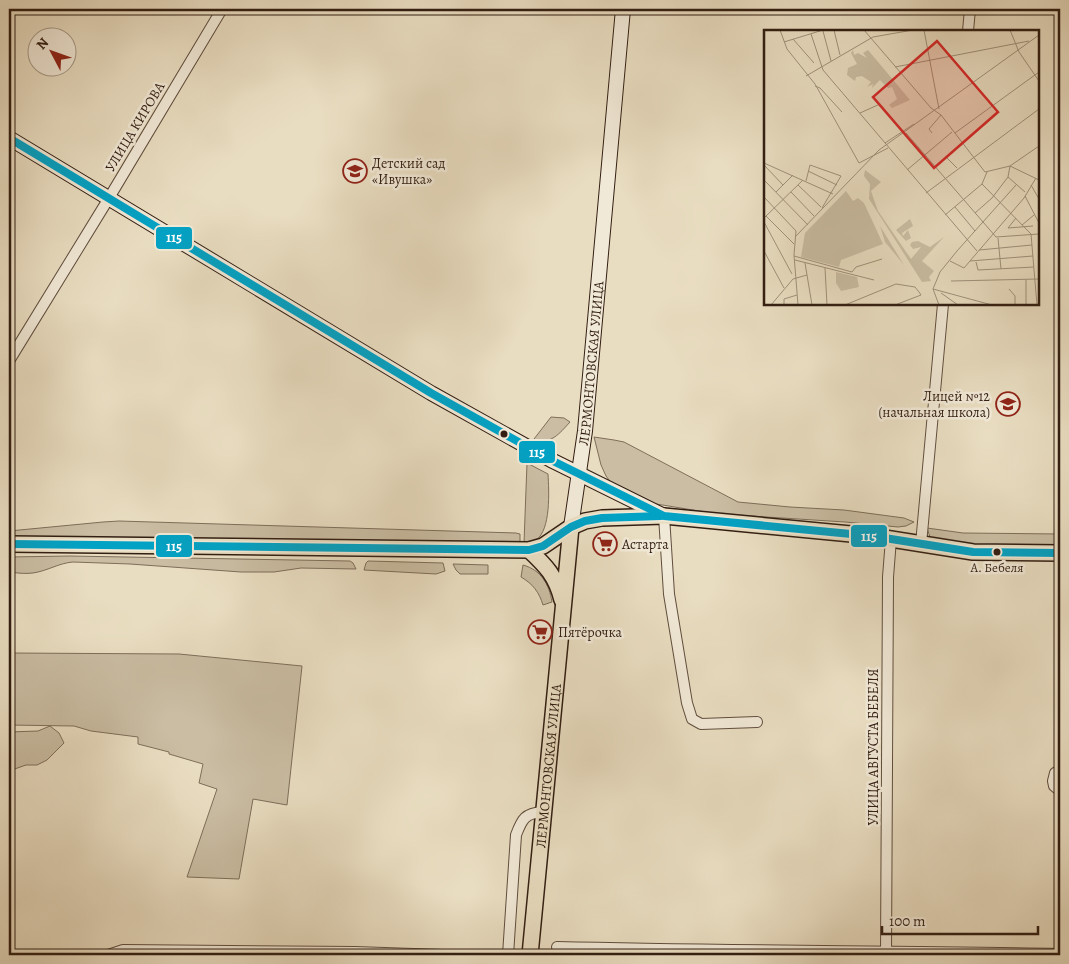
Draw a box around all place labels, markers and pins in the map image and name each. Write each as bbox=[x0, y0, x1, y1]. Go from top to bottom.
place label: Детский сад «Ивушка» bbox=[372, 154, 445, 189]
school or university icon: Детский сад «Ивушка» bbox=[342, 158, 368, 184]
place label: Лицей №12 (начальная школа) bbox=[878, 387, 990, 422]
school or university icon: Лицей №12 (начальная школа) bbox=[995, 391, 1021, 417]
unlabelled marker bbox=[499, 429, 509, 439]
supermarket icon: Астарта bbox=[592, 531, 618, 557]
place label: Астарта bbox=[621, 535, 669, 554]
marker: А. Бебеля bbox=[992, 547, 1002, 557]
place label: А. Бебеля bbox=[969, 559, 1024, 576]
supermarket icon: Пятёрочка bbox=[527, 619, 553, 645]
place label: Пятёрочка bbox=[558, 623, 622, 642]

